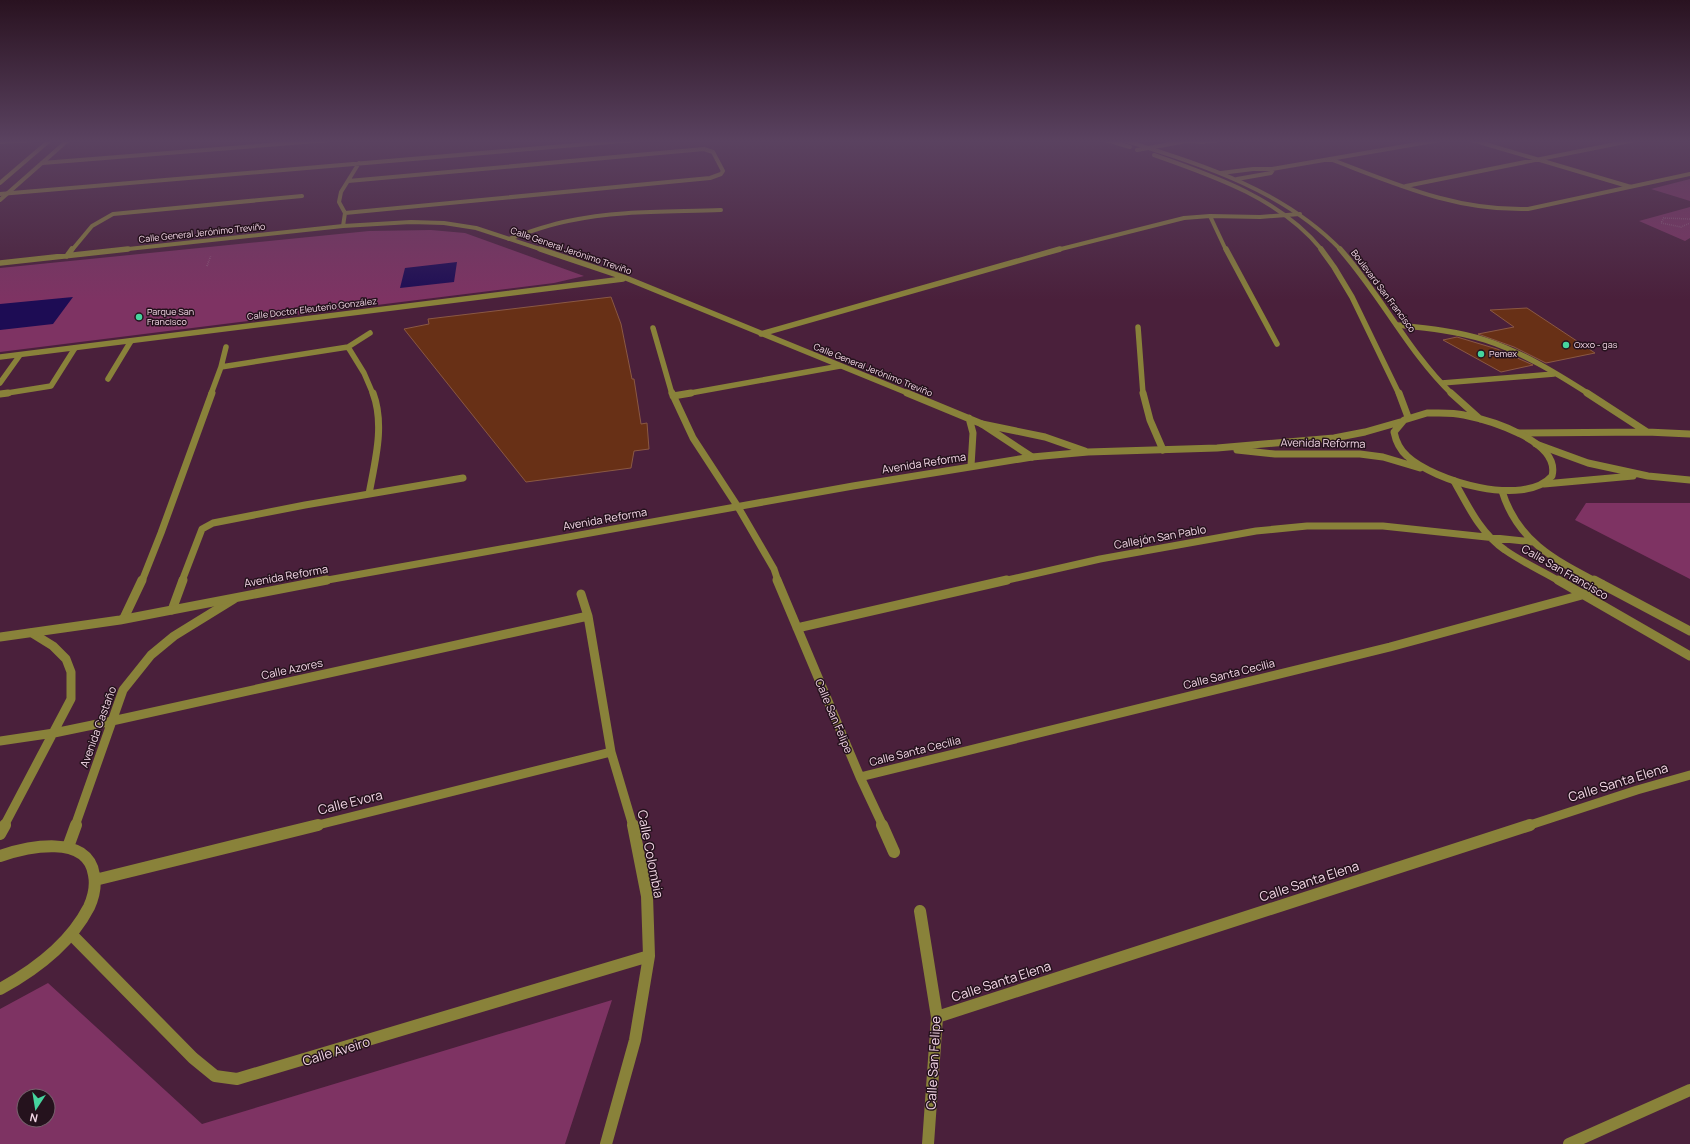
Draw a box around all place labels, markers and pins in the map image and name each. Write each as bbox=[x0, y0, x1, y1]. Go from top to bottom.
place label: Parque San Francisco bbox=[147, 305, 194, 328]
marker: Parque San Francisco bbox=[134, 312, 144, 322]
place label: Oxxo - gas bbox=[1574, 338, 1618, 351]
marker: Oxxo - gas bbox=[1561, 340, 1571, 350]
place label: Pemex bbox=[1489, 347, 1517, 360]
marker: Pemex bbox=[1476, 349, 1486, 359]

